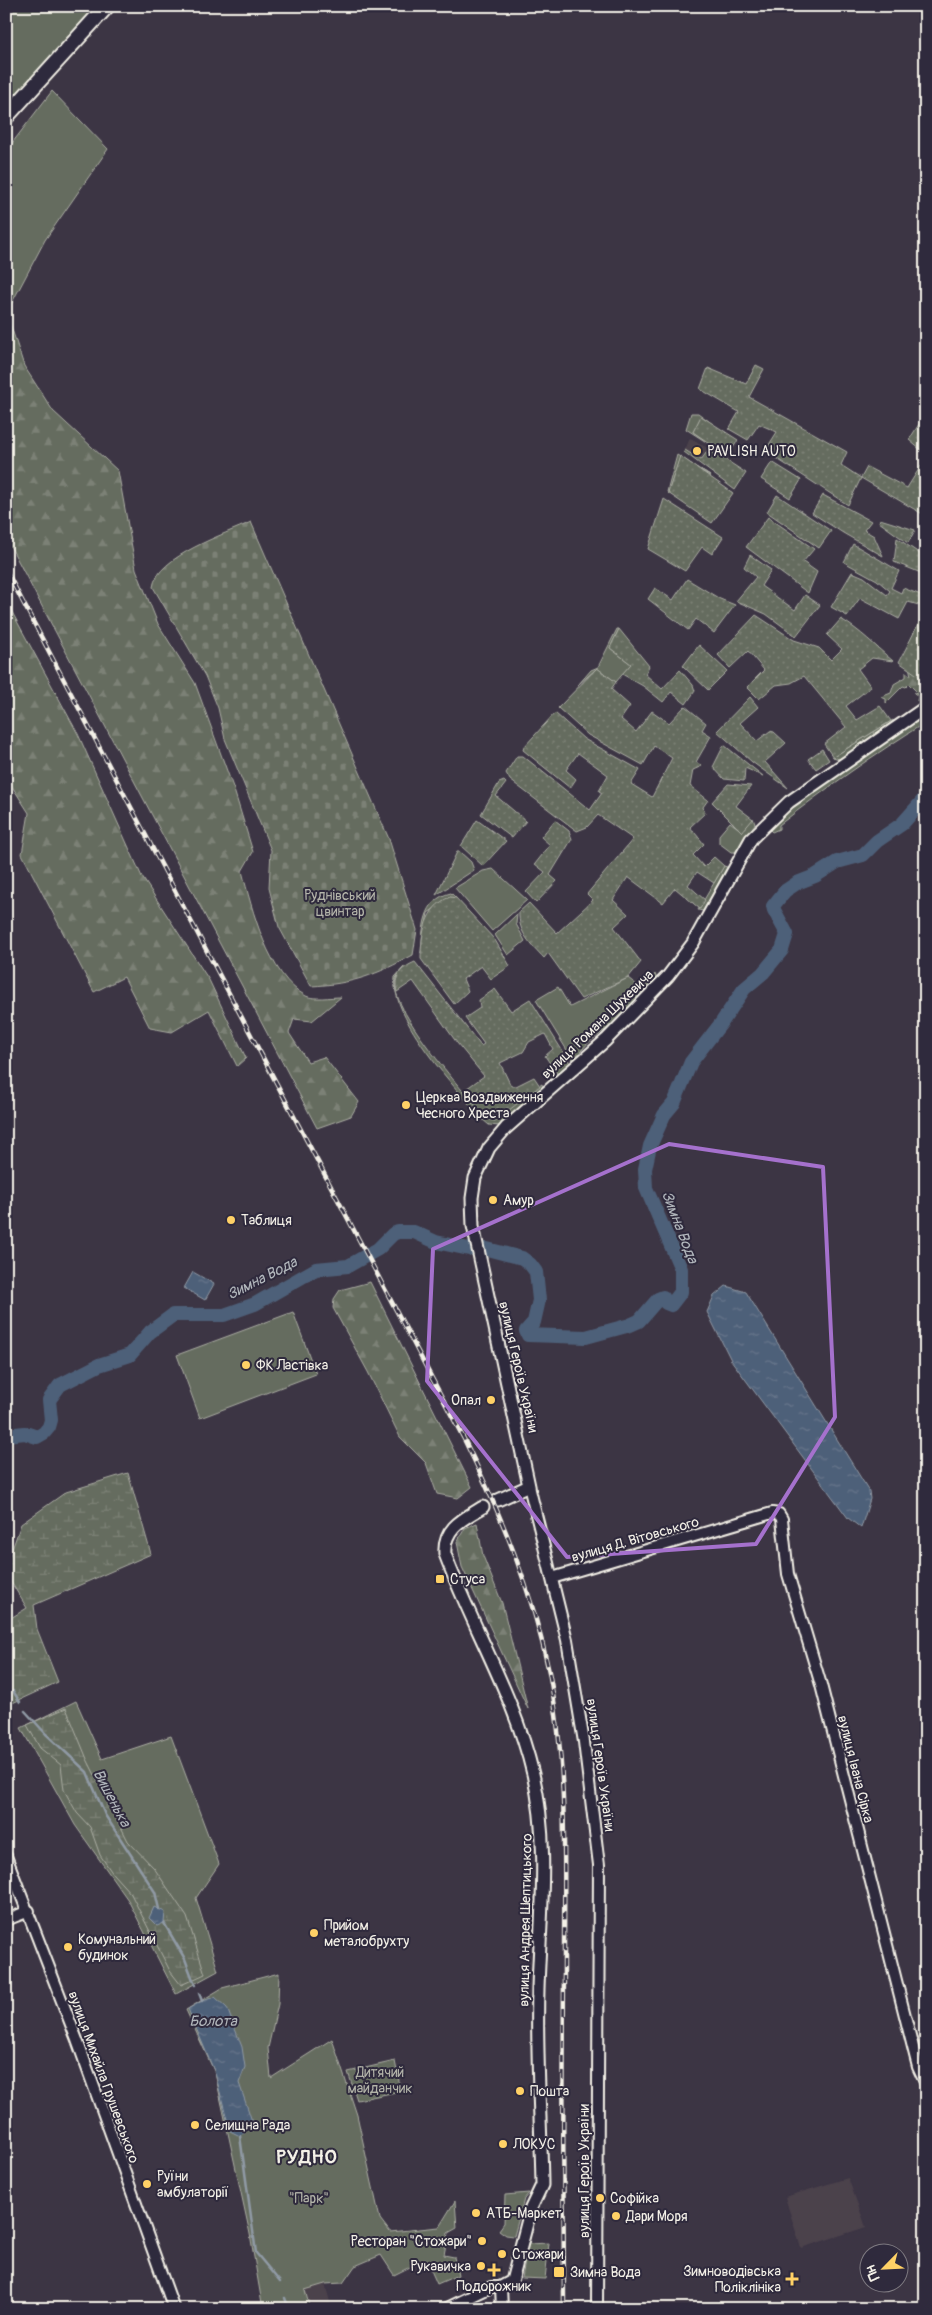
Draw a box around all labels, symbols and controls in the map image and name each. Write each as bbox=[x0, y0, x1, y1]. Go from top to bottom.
place label: PAVLISH AUTO bbox=[707, 443, 796, 460]
marker: PAVLISH AUTO bbox=[691, 445, 703, 457]
park label: Руднівський цвинтар bbox=[304, 887, 376, 920]
street label: вулиця Романа Шухевича bbox=[538, 966, 657, 1082]
place label: Церква Воздвиження Чесного Хреста bbox=[416, 1089, 543, 1122]
marker: Церква Воздвиження Чесного Хреста bbox=[400, 1099, 412, 1111]
water label: Зимна Вода bbox=[657, 1188, 702, 1267]
place label: Амур bbox=[503, 1192, 534, 1209]
marker: Амур bbox=[487, 1194, 499, 1206]
place label: Таблиця bbox=[241, 1212, 292, 1229]
marker: Таблиця bbox=[225, 1214, 237, 1226]
water label: Зимна Вода bbox=[224, 1252, 301, 1304]
street label: вулиця Героїв України bbox=[495, 1300, 542, 1434]
place label: ФК Ластівка bbox=[256, 1357, 328, 1374]
marker: ФК Ластівка bbox=[240, 1359, 252, 1371]
place label: Опал bbox=[451, 1392, 481, 1409]
marker: Опал bbox=[485, 1394, 497, 1406]
street label: вулиця Д. Вітовського bbox=[569, 1513, 701, 1566]
place label: Стуса bbox=[450, 1571, 485, 1588]
marker: Стуса bbox=[434, 1573, 446, 1585]
street label: вулиця Героїв України bbox=[583, 1698, 618, 1833]
street label: вулиця Івана Сірка bbox=[834, 1714, 877, 1825]
water label: Вишенька bbox=[89, 1766, 135, 1831]
street label: вулиця Андрея Шептицького bbox=[515, 1833, 536, 2007]
place label: Прийом металобрухту bbox=[324, 1917, 409, 1950]
marker: Прийом металобрухту bbox=[308, 1927, 320, 1939]
place label: Комунальний будинок bbox=[78, 1931, 156, 1964]
marker: Комунальний будинок bbox=[62, 1941, 74, 1953]
street label: вулиця Михайла Грушевського bbox=[64, 1989, 143, 2166]
water label: Болота bbox=[189, 2012, 238, 2031]
park label: Дитячий майданчик bbox=[348, 2064, 412, 2097]
place label: Пошта bbox=[530, 2083, 569, 2100]
marker: Пошта bbox=[514, 2085, 526, 2097]
street label: вулиця Героїв України bbox=[576, 2104, 593, 2238]
place label: Селищна Рада bbox=[205, 2117, 290, 2134]
marker: Селищна Рада bbox=[189, 2119, 201, 2131]
place label: ЛОКУС bbox=[512, 2136, 556, 2153]
marker: ЛОКУС bbox=[497, 2138, 509, 2150]
district label: РУДНО bbox=[276, 2145, 338, 2169]
place label: Руїни амбулаторії bbox=[157, 2168, 229, 2201]
marker: Руїни амбулаторії bbox=[141, 2178, 153, 2190]
park label: "Парк" bbox=[289, 2190, 329, 2207]
place label: Софійка bbox=[610, 2190, 659, 2207]
marker: Софійка bbox=[594, 2192, 606, 2204]
place label: АТБ-Маркет bbox=[486, 2205, 562, 2222]
marker: АТБ-Маркет bbox=[470, 2207, 482, 2219]
place label: Дари Моря bbox=[625, 2208, 688, 2225]
marker: Дари Моря bbox=[610, 2210, 622, 2222]
place label: Ресторан "Стожари" bbox=[351, 2233, 472, 2250]
marker: Ресторан "Стожари" bbox=[476, 2235, 488, 2247]
north arrow bbox=[860, 2242, 910, 2292]
place label: Стожари bbox=[512, 2246, 563, 2263]
marker: Стожари bbox=[496, 2248, 508, 2260]
place label: Рукавичка bbox=[410, 2258, 471, 2275]
marker: Рукавичка bbox=[475, 2260, 487, 2272]
place label: Зимноводівська Поліклініка bbox=[683, 2263, 781, 2296]
text: Пн bbox=[862, 2263, 883, 2284]
marker: Подорожник bbox=[488, 2264, 500, 2276]
place label: Зимна Вода bbox=[570, 2264, 641, 2281]
marker: Зимна Вода bbox=[552, 2265, 566, 2279]
marker: Зимноводівська Поліклініка bbox=[785, 2272, 799, 2286]
place label: Подорожник bbox=[456, 2278, 532, 2295]

